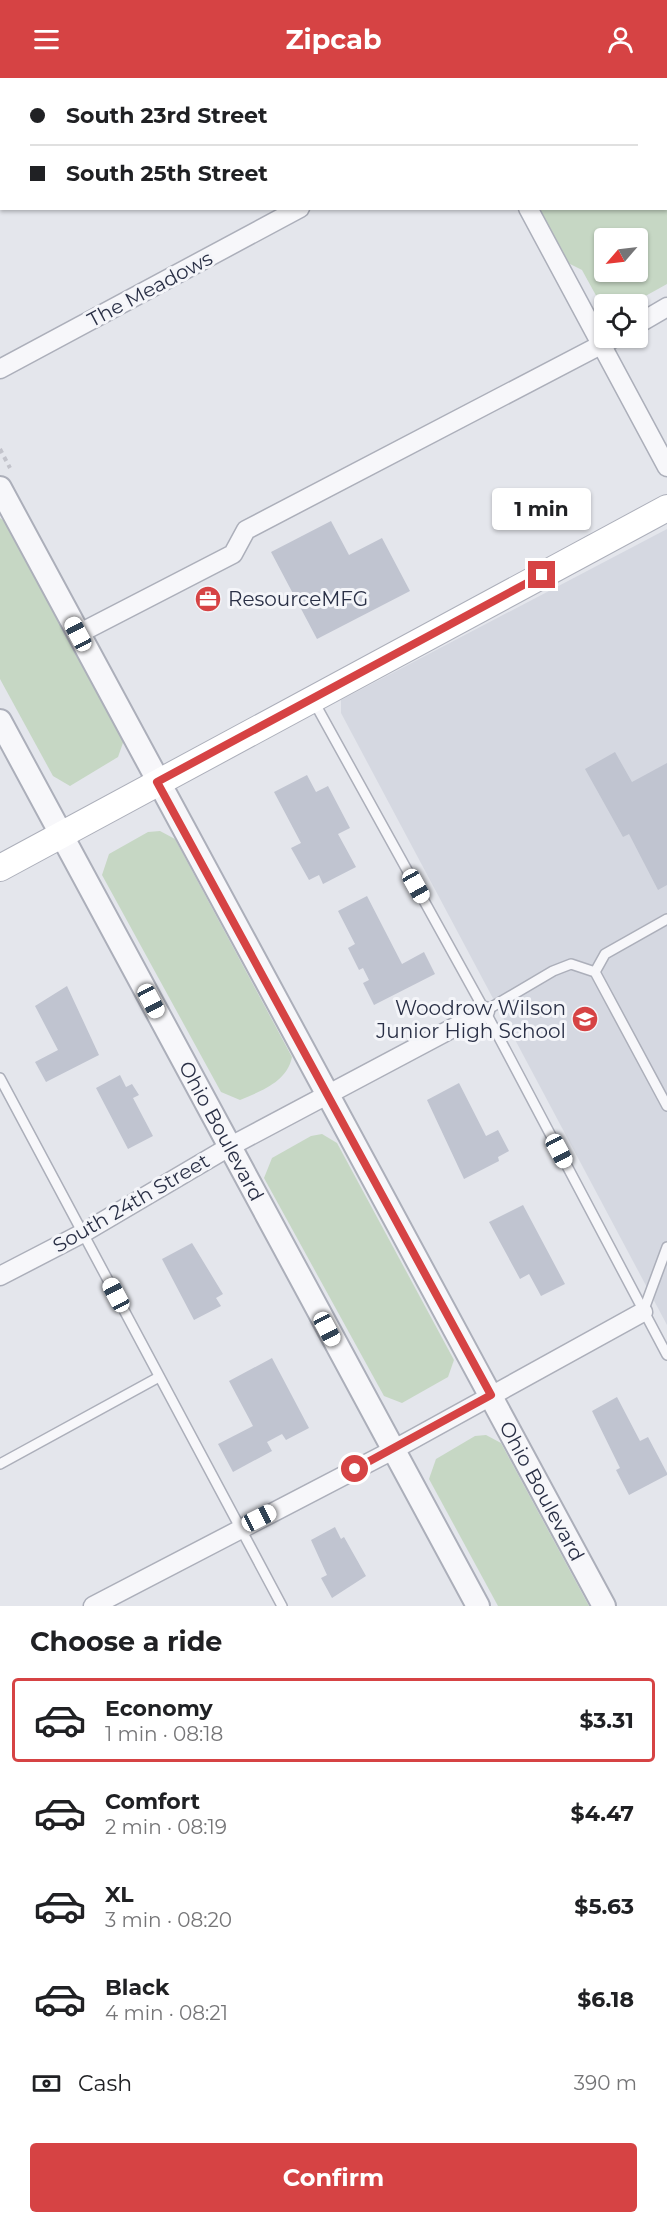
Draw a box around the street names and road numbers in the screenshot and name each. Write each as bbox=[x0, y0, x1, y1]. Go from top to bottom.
street label: The Meadows bbox=[83, 246, 217, 332]
street label: Ohio Boulevard bbox=[174, 1057, 269, 1205]
street label: South 24th Street bbox=[49, 1148, 213, 1258]
street label: Ohio Boulevard bbox=[494, 1417, 589, 1565]

